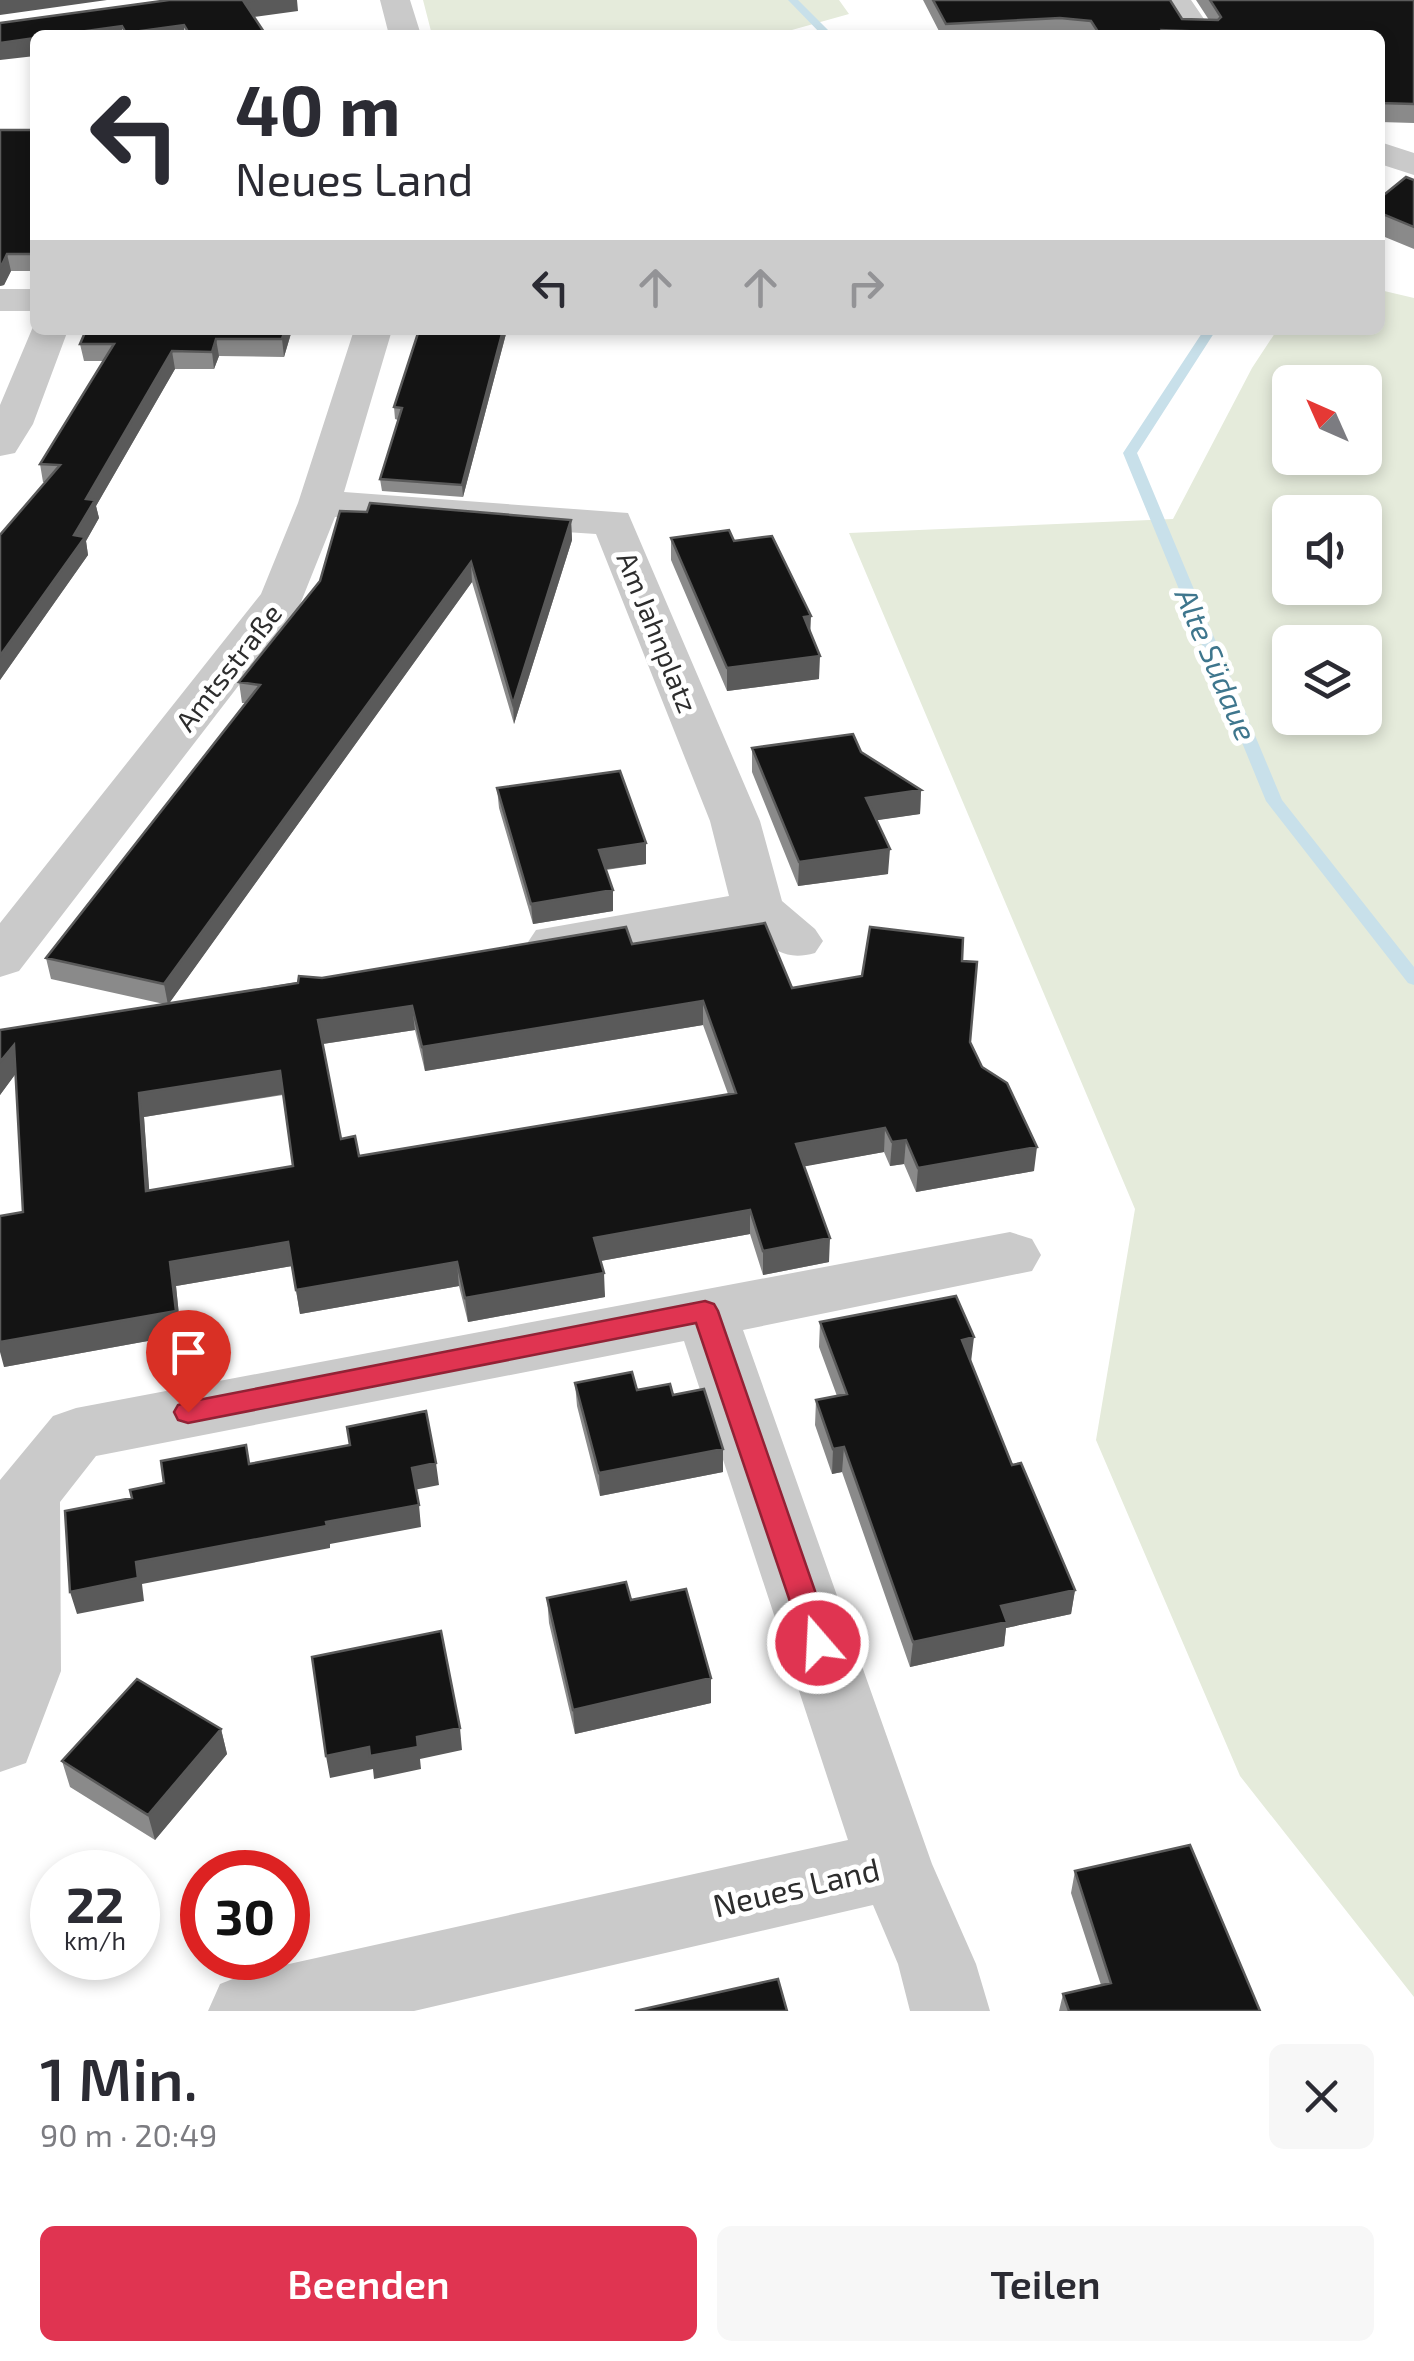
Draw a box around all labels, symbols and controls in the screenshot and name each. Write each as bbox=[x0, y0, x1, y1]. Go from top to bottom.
text: 40 m bbox=[235, 66, 401, 150]
icon: left bbox=[70, 70, 200, 200]
text: Neues Land bbox=[235, 151, 473, 205]
icon: left bbox=[523, 260, 578, 315]
icon: ahead bbox=[628, 260, 683, 315]
icon: ahead bbox=[733, 260, 788, 315]
icon: right bbox=[838, 260, 893, 315]
north arrow bbox=[1272, 365, 1382, 475]
map controls bbox=[1272, 365, 1382, 735]
button: sound bbox=[1272, 495, 1382, 605]
street label: Am Jahnplatz bbox=[610, 547, 706, 717]
water label: Alte Südaue bbox=[1168, 581, 1265, 746]
street label: Amtsstraße bbox=[168, 597, 288, 737]
button: layers bbox=[1272, 625, 1382, 735]
pin bbox=[146, 1310, 231, 1413]
icon: arrive bbox=[161, 1325, 216, 1380]
position arrow bbox=[766, 1591, 870, 1695]
street label: Neues Land bbox=[709, 1848, 883, 1924]
speed limit sign: 30 bbox=[180, 1850, 310, 1980]
text: 22 bbox=[66, 1873, 124, 1933]
text: km/h bbox=[64, 1925, 126, 1955]
text: 1 Min. bbox=[40, 2041, 198, 2113]
button: close bbox=[1269, 2044, 1374, 2149]
text: 90 m · 20:49 bbox=[40, 2115, 217, 2153]
button: Beenden bbox=[40, 2226, 697, 2341]
button: Teilen bbox=[717, 2226, 1374, 2341]

